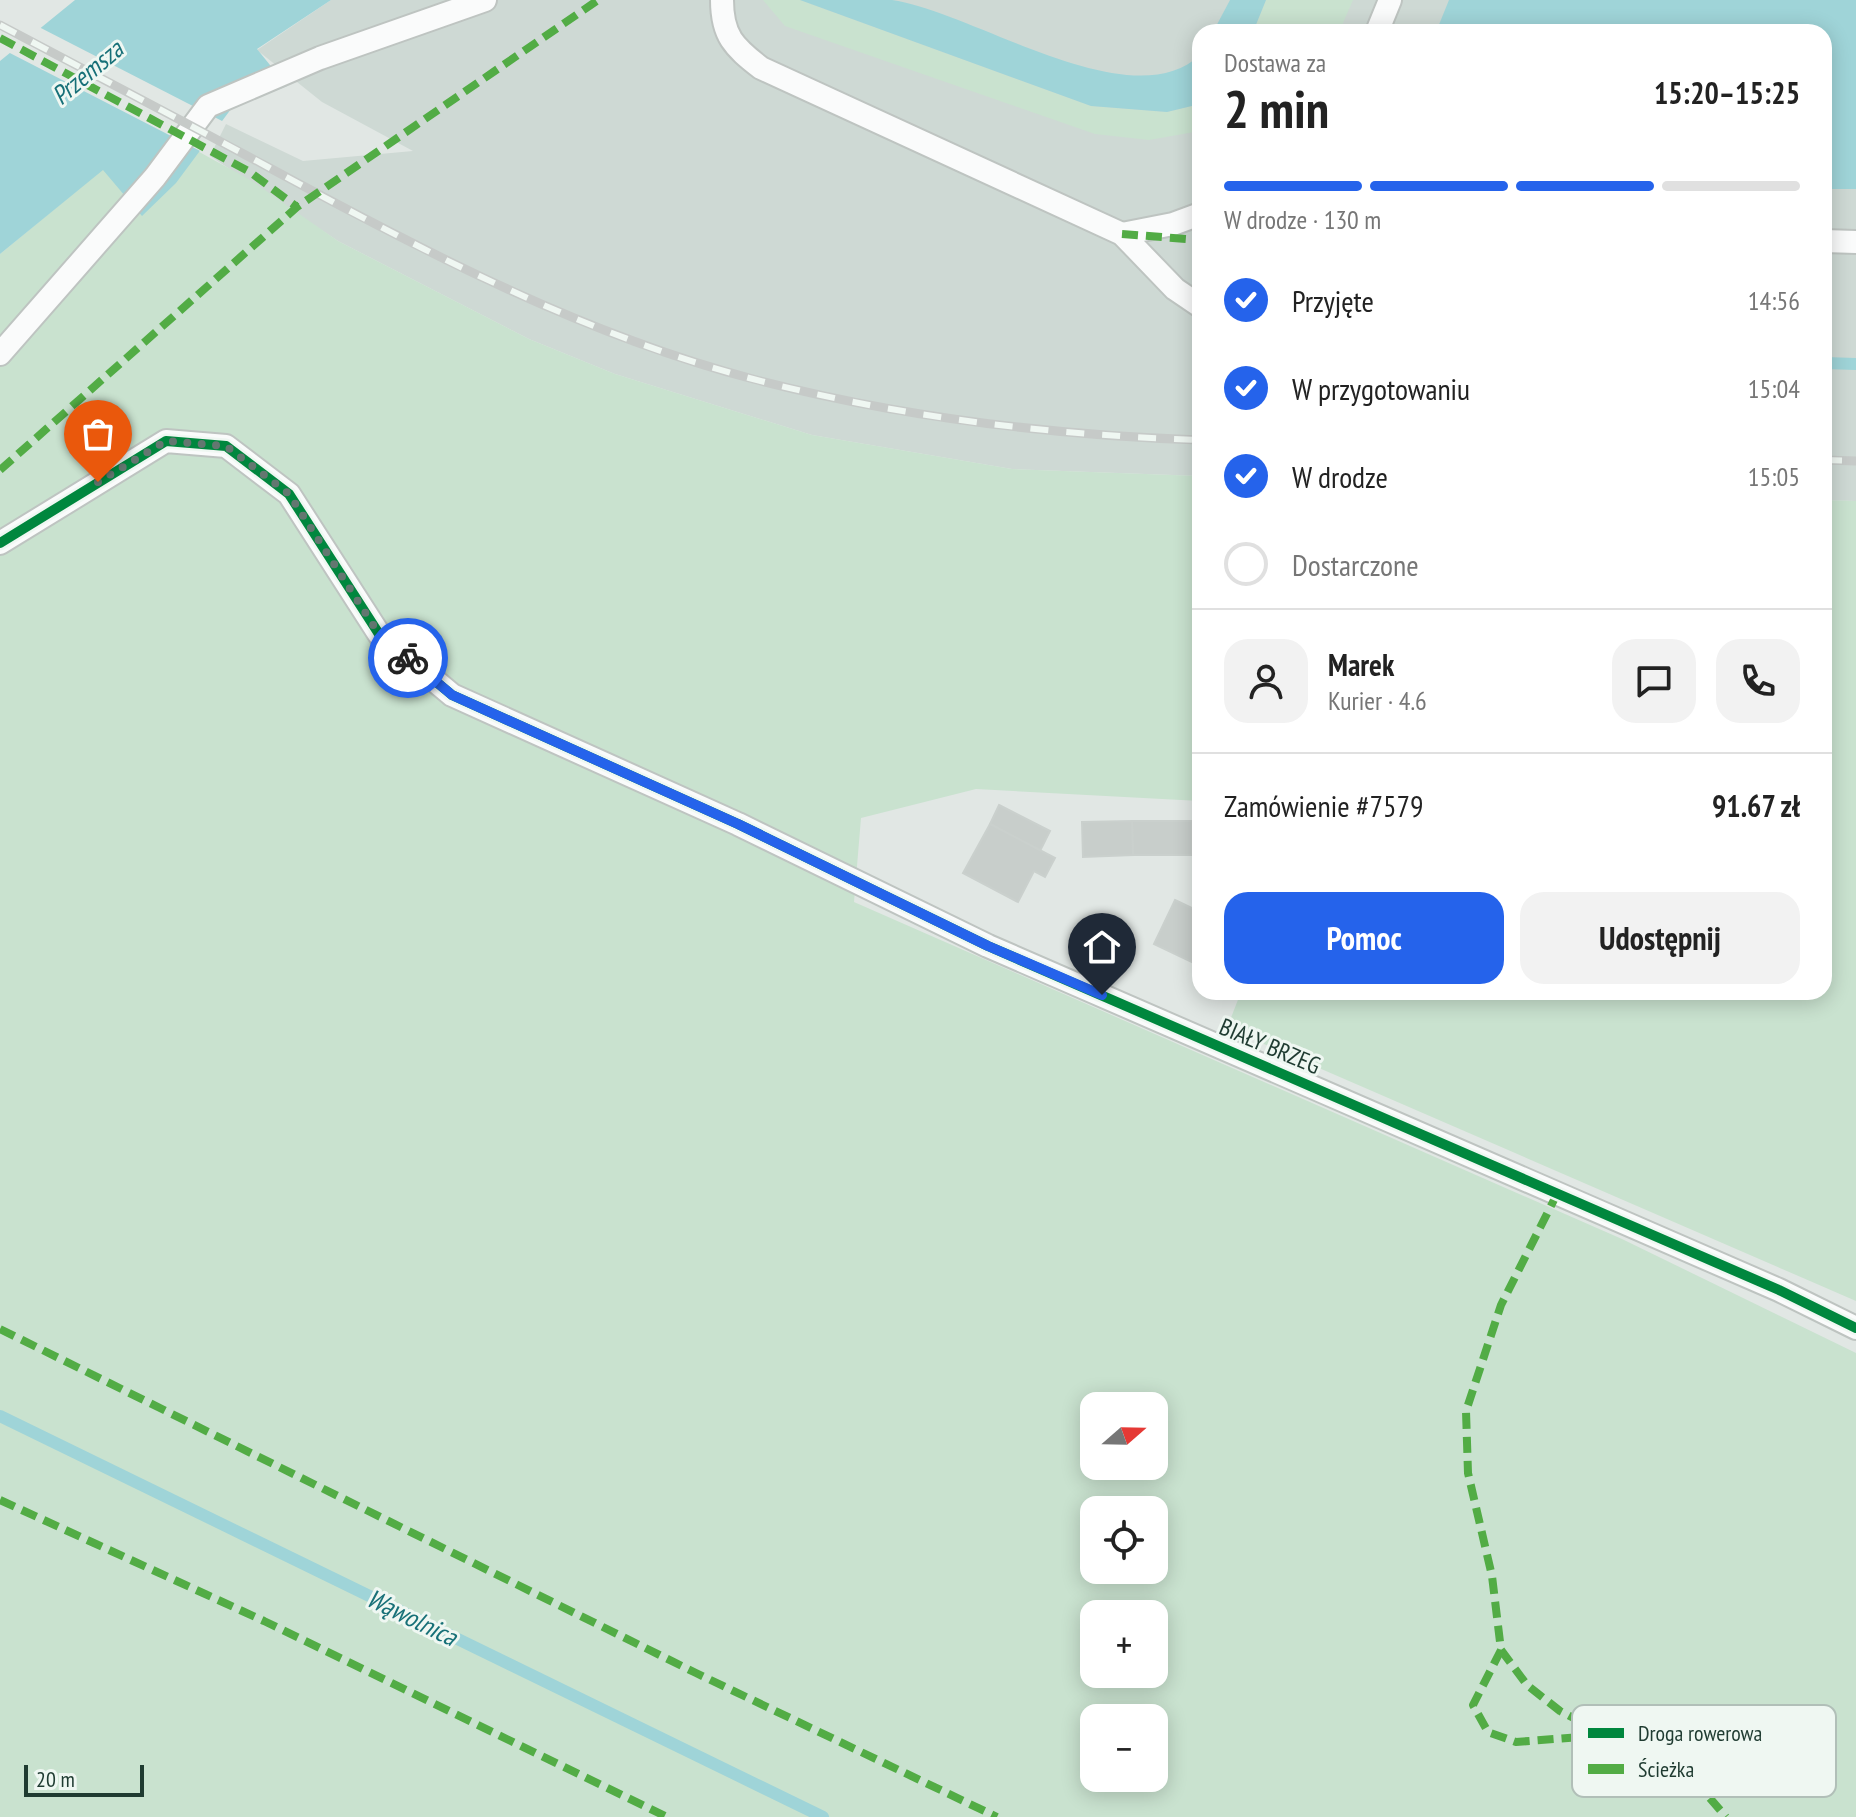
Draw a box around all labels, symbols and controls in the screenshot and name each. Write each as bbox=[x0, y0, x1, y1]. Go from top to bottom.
water label: Przemsza bbox=[44, 32, 131, 111]
text: Dostawa za bbox=[1224, 46, 1326, 79]
text: 15:20–15:25 bbox=[1654, 73, 1800, 112]
text: 2 min bbox=[1224, 75, 1329, 142]
text: W drodze · 130 m bbox=[1224, 203, 1381, 236]
icon: check bbox=[1224, 278, 1268, 322]
text: Przyjęte bbox=[1292, 281, 1374, 320]
text: 14:56 bbox=[1748, 284, 1800, 317]
icon: check bbox=[1224, 366, 1268, 410]
text: W przygotowaniu bbox=[1292, 369, 1470, 408]
text: 15:04 bbox=[1748, 372, 1800, 405]
pin bbox=[64, 400, 132, 482]
icon: bag bbox=[76, 412, 120, 456]
icon: check bbox=[1224, 454, 1268, 498]
text: W drodze bbox=[1292, 457, 1388, 496]
text: 15:05 bbox=[1748, 460, 1800, 493]
text: Dostarczone bbox=[1292, 545, 1419, 584]
courier bbox=[368, 618, 448, 698]
icon: bike bbox=[386, 636, 430, 680]
button: person bbox=[1224, 639, 1308, 723]
button: chat bbox=[1612, 639, 1696, 723]
button: phone bbox=[1716, 639, 1800, 723]
text: Marek bbox=[1328, 645, 1394, 684]
text: Kurier · 4.6 bbox=[1328, 684, 1427, 717]
text: Zamówienie #7579 bbox=[1224, 786, 1423, 825]
text: 91.67 zł bbox=[1712, 786, 1800, 825]
button: Pomoc bbox=[1224, 892, 1504, 984]
button: Udostępnij bbox=[1520, 892, 1800, 984]
pin bbox=[1068, 913, 1136, 995]
icon: home bbox=[1080, 925, 1124, 969]
street label: BIAŁY BRZEG bbox=[1215, 1011, 1325, 1081]
north arrow bbox=[1080, 1392, 1168, 1480]
map controls bbox=[1080, 1392, 1168, 1792]
button: locate bbox=[1080, 1496, 1168, 1584]
water label: Wąwolnica bbox=[362, 1581, 464, 1654]
button: + bbox=[1080, 1600, 1168, 1688]
button: − bbox=[1080, 1704, 1168, 1792]
legend bbox=[1572, 1705, 1836, 1797]
text: Droga rowerowa bbox=[1638, 1719, 1762, 1747]
text: Ścieżka bbox=[1638, 1755, 1694, 1783]
scale bar bbox=[24, 1761, 144, 1797]
text: 20 m bbox=[36, 1765, 75, 1793]

